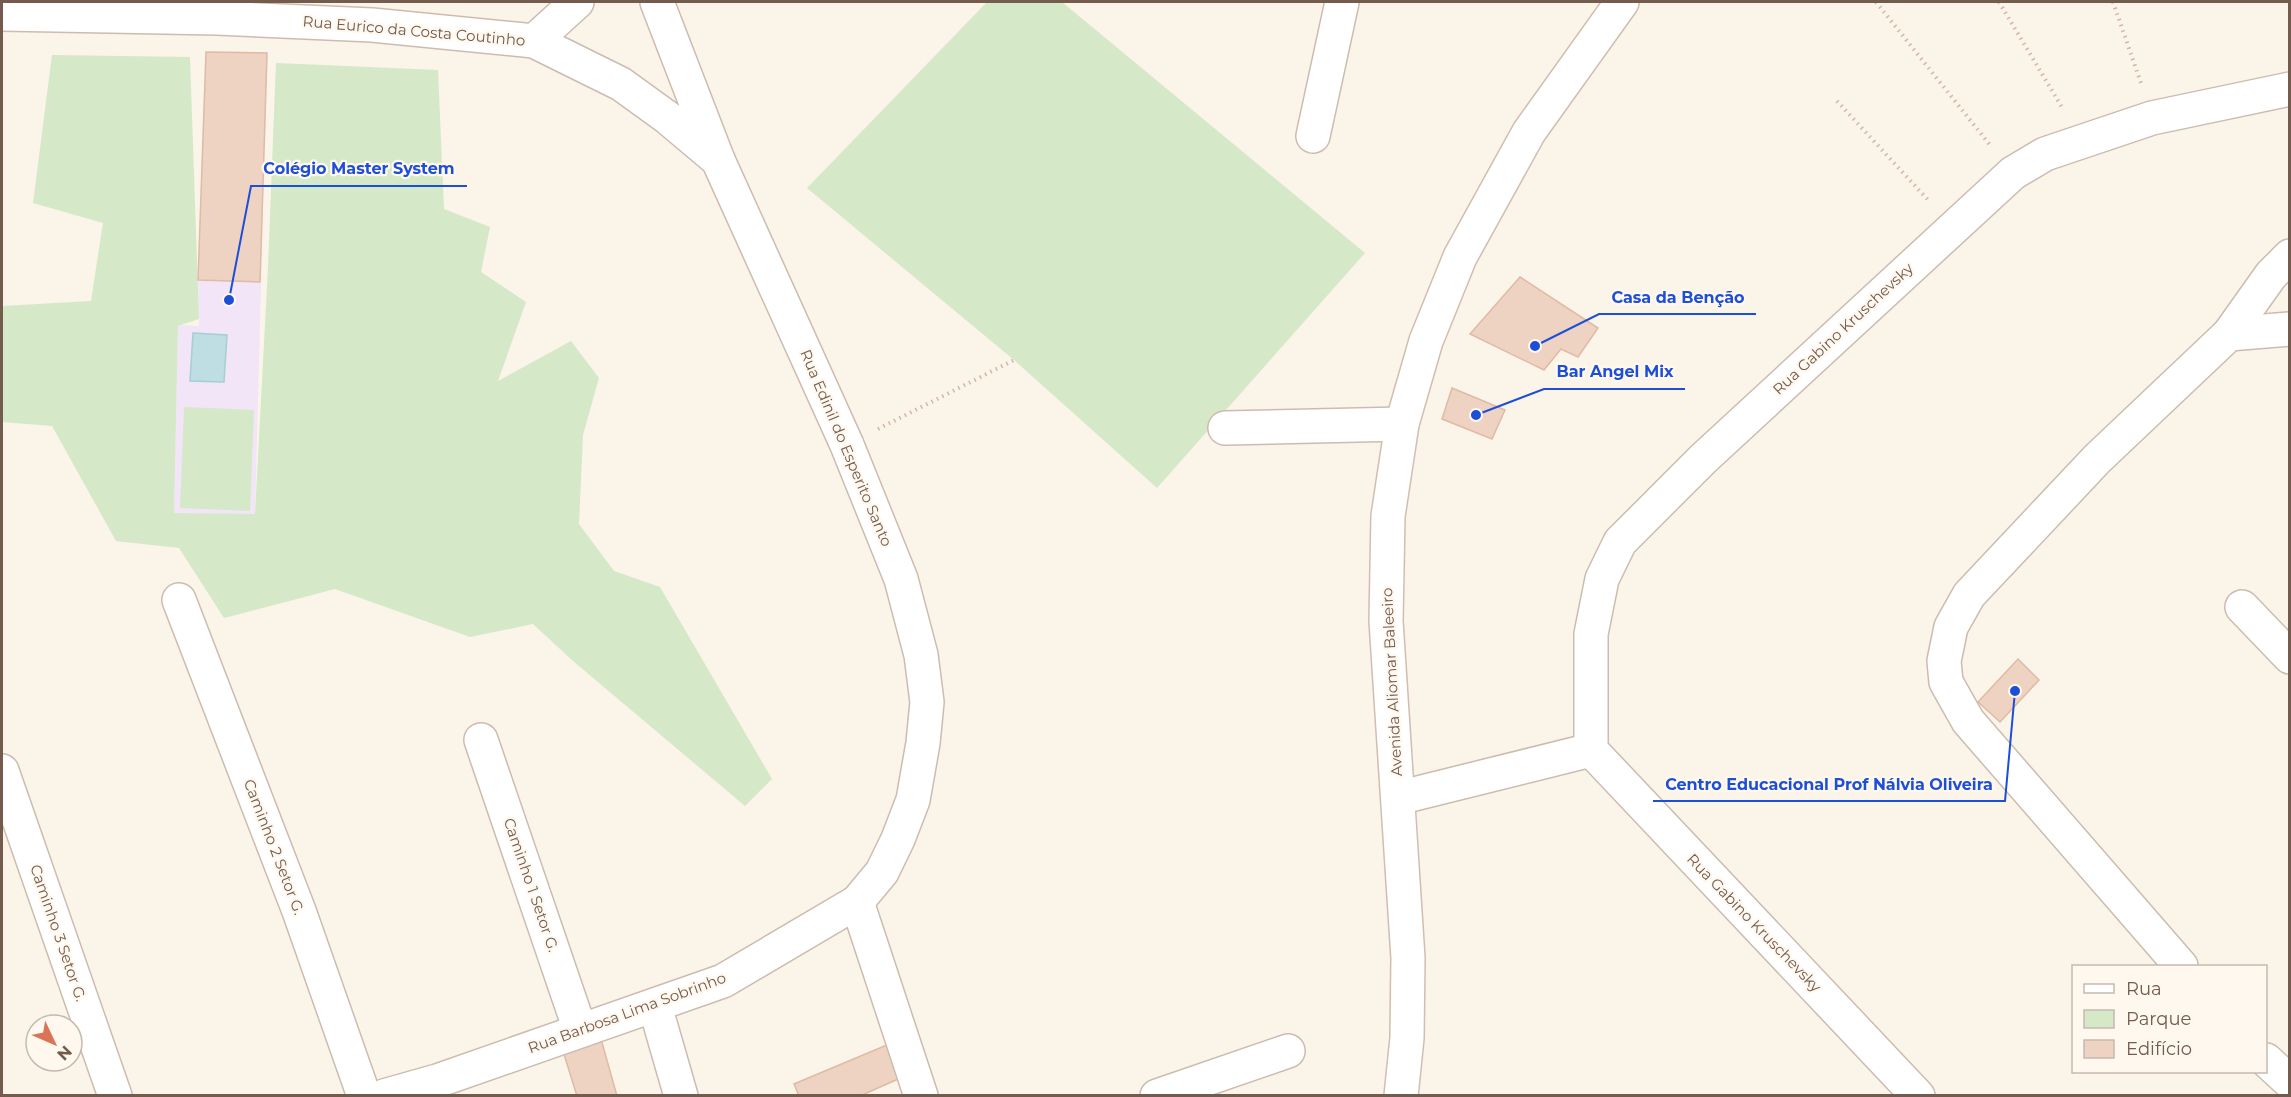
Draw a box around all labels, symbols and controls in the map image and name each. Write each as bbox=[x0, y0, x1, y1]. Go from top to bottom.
street label: Rua Eurico da Costa Coutinho bbox=[302, 11, 526, 50]
callout: Colégio Master System bbox=[251, 152, 467, 186]
text: Colégio Master System bbox=[263, 159, 455, 178]
street label: Rua Gabino Kruschevsky bbox=[1768, 258, 1918, 399]
callout: Casa da Benção bbox=[1599, 280, 1756, 314]
text: Casa da Benção bbox=[1611, 288, 1745, 308]
street label: Rua Edinil do Esperito Santo bbox=[796, 346, 897, 549]
callout: Bar Angel Mix bbox=[1544, 355, 1685, 389]
text: Bar Angel Mix bbox=[1556, 362, 1674, 381]
street label: Avenida Aliomar Baleeiro bbox=[1377, 587, 1406, 777]
callout: Centro Educacional Prof Nálvia Oliveira bbox=[1653, 767, 2005, 801]
text: Centro Educacional Prof Nálvia Oliveira bbox=[1665, 775, 1993, 794]
street label: Caminho 2 Setor G. bbox=[240, 776, 309, 917]
street label: Caminho 1 Setor G. bbox=[500, 815, 563, 954]
street label: Rua Gabino Kruschevsky bbox=[1683, 849, 1826, 996]
street label: Caminho 3 Setor G. bbox=[26, 862, 91, 1004]
legend bbox=[2072, 965, 2267, 1073]
street label: Rua Barbosa Lima Sobrinho bbox=[525, 968, 728, 1057]
text: Rua bbox=[2126, 978, 2162, 1000]
text: Parque bbox=[2126, 1008, 2192, 1030]
north arrow bbox=[24, 1013, 84, 1073]
text: Edifício bbox=[2126, 1038, 2192, 1060]
text: N bbox=[53, 1042, 76, 1064]

